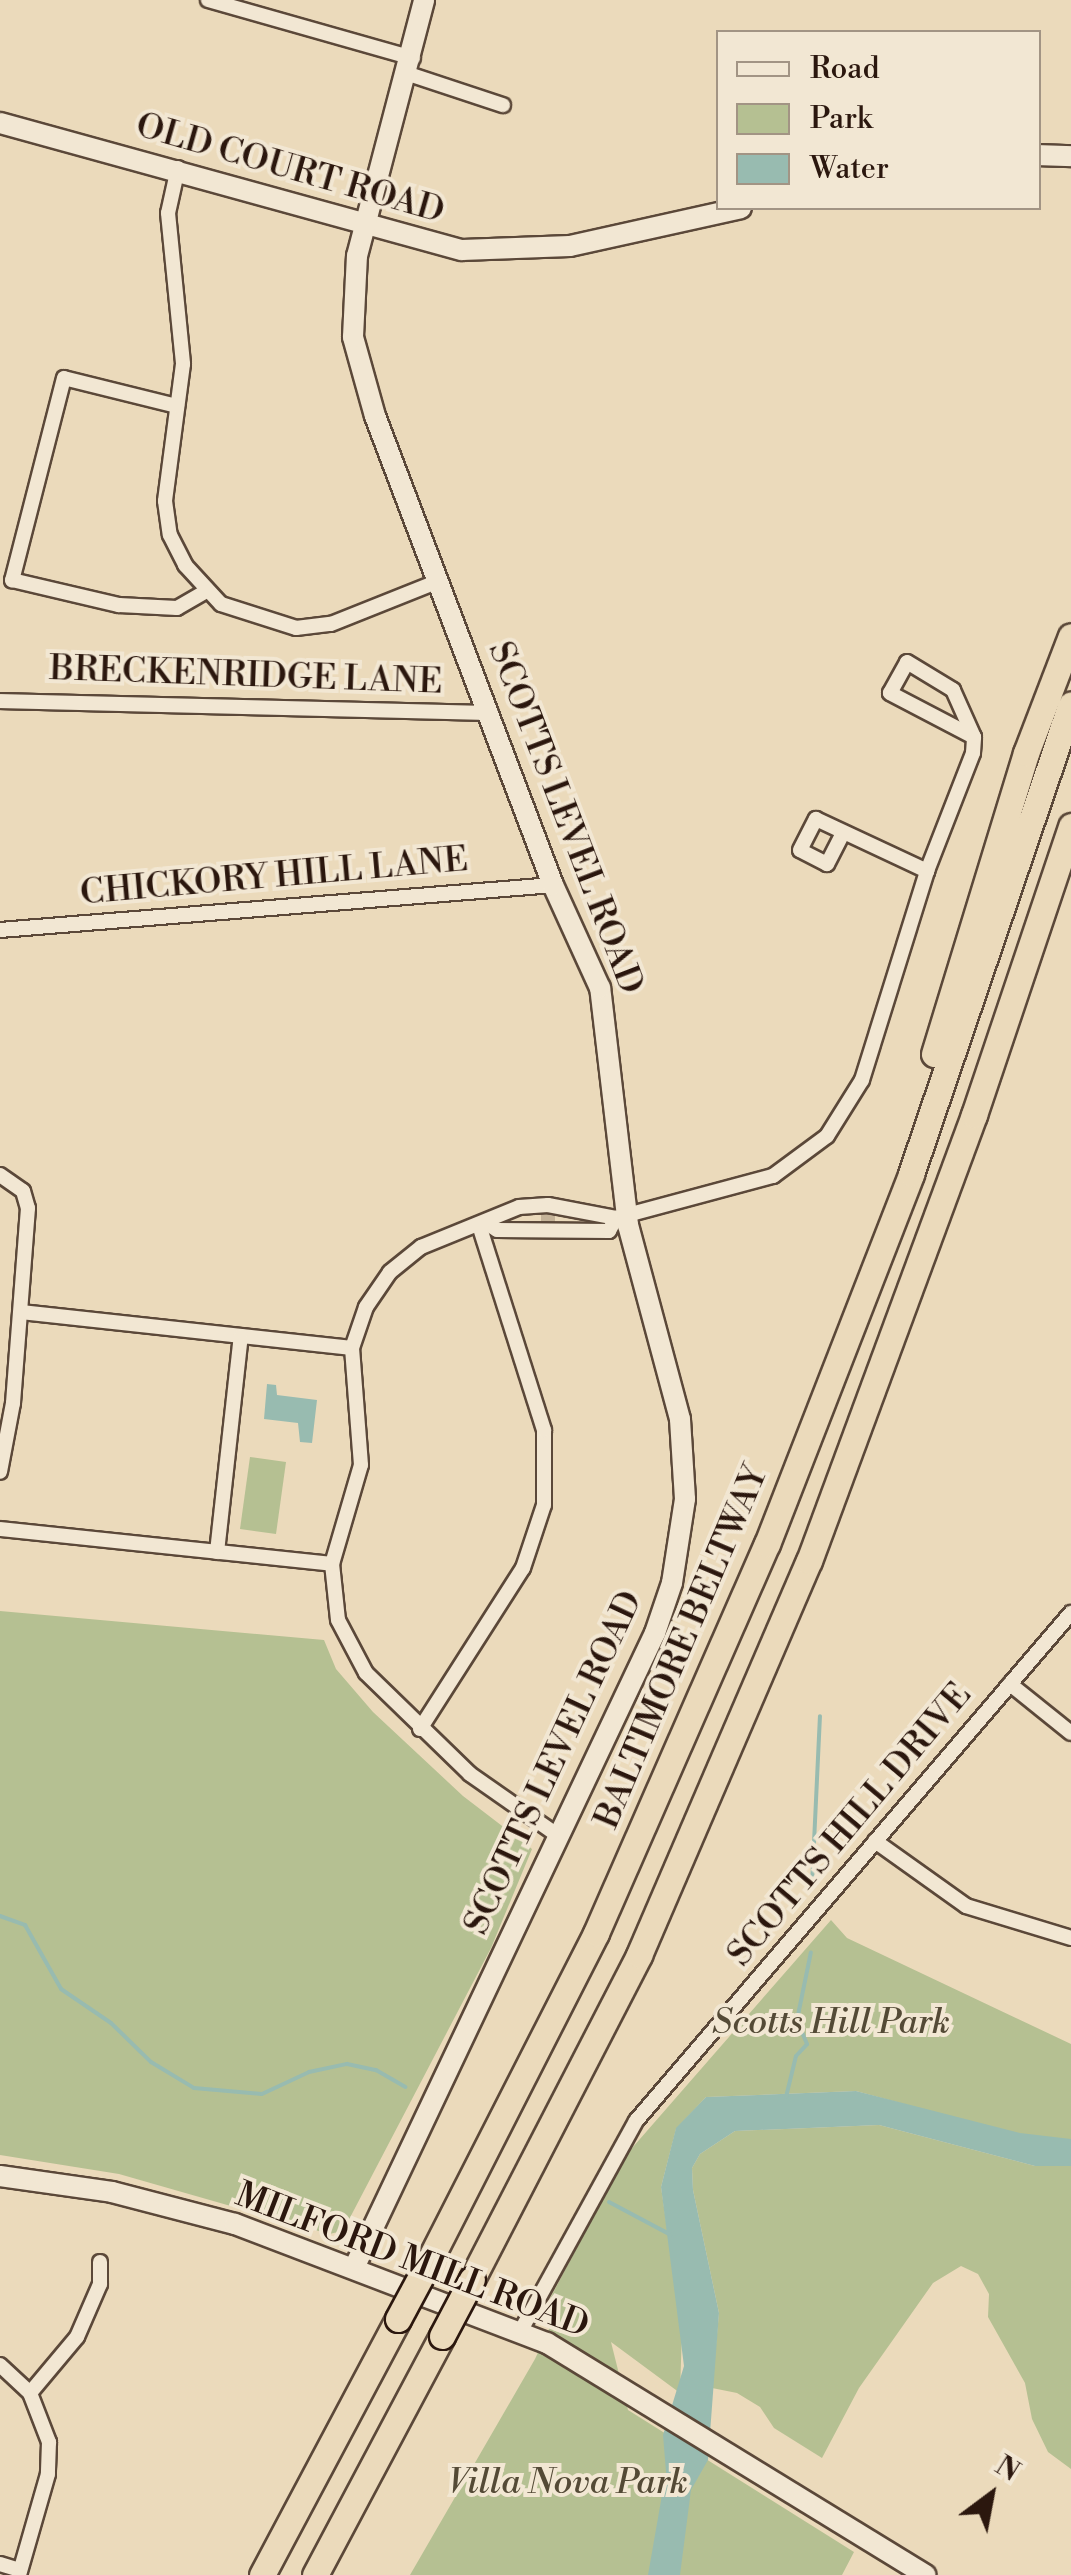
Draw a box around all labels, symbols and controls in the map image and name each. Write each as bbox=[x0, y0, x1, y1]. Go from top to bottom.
legend bbox=[716, 30, 1041, 210]
text: Road bbox=[810, 50, 880, 88]
text: Park bbox=[810, 100, 872, 138]
street label: OLD COURT ROAD bbox=[131, 105, 449, 233]
text: Water bbox=[810, 150, 889, 188]
street label: SCOTTS LEVEL ROAD bbox=[478, 636, 652, 1000]
street label: BRECKENRIDGE LANE bbox=[49, 648, 443, 704]
street label: CHICKORY HILL LANE bbox=[78, 839, 470, 915]
street label: BALTIMORE BELTWAY bbox=[586, 1459, 778, 1835]
street label: SCOTTS LEVEL ROAD bbox=[456, 1585, 652, 1941]
street label: SCOTTS HILL DRIVE bbox=[719, 1675, 981, 1975]
park label: Scotts Hill Park bbox=[712, 2002, 950, 2044]
street label: MILFORD MILL ROAD bbox=[230, 2174, 594, 2348]
north arrow bbox=[941, 2445, 1041, 2545]
text: N bbox=[988, 2448, 1026, 2490]
park label: Villa Nova Park bbox=[448, 2462, 688, 2504]

